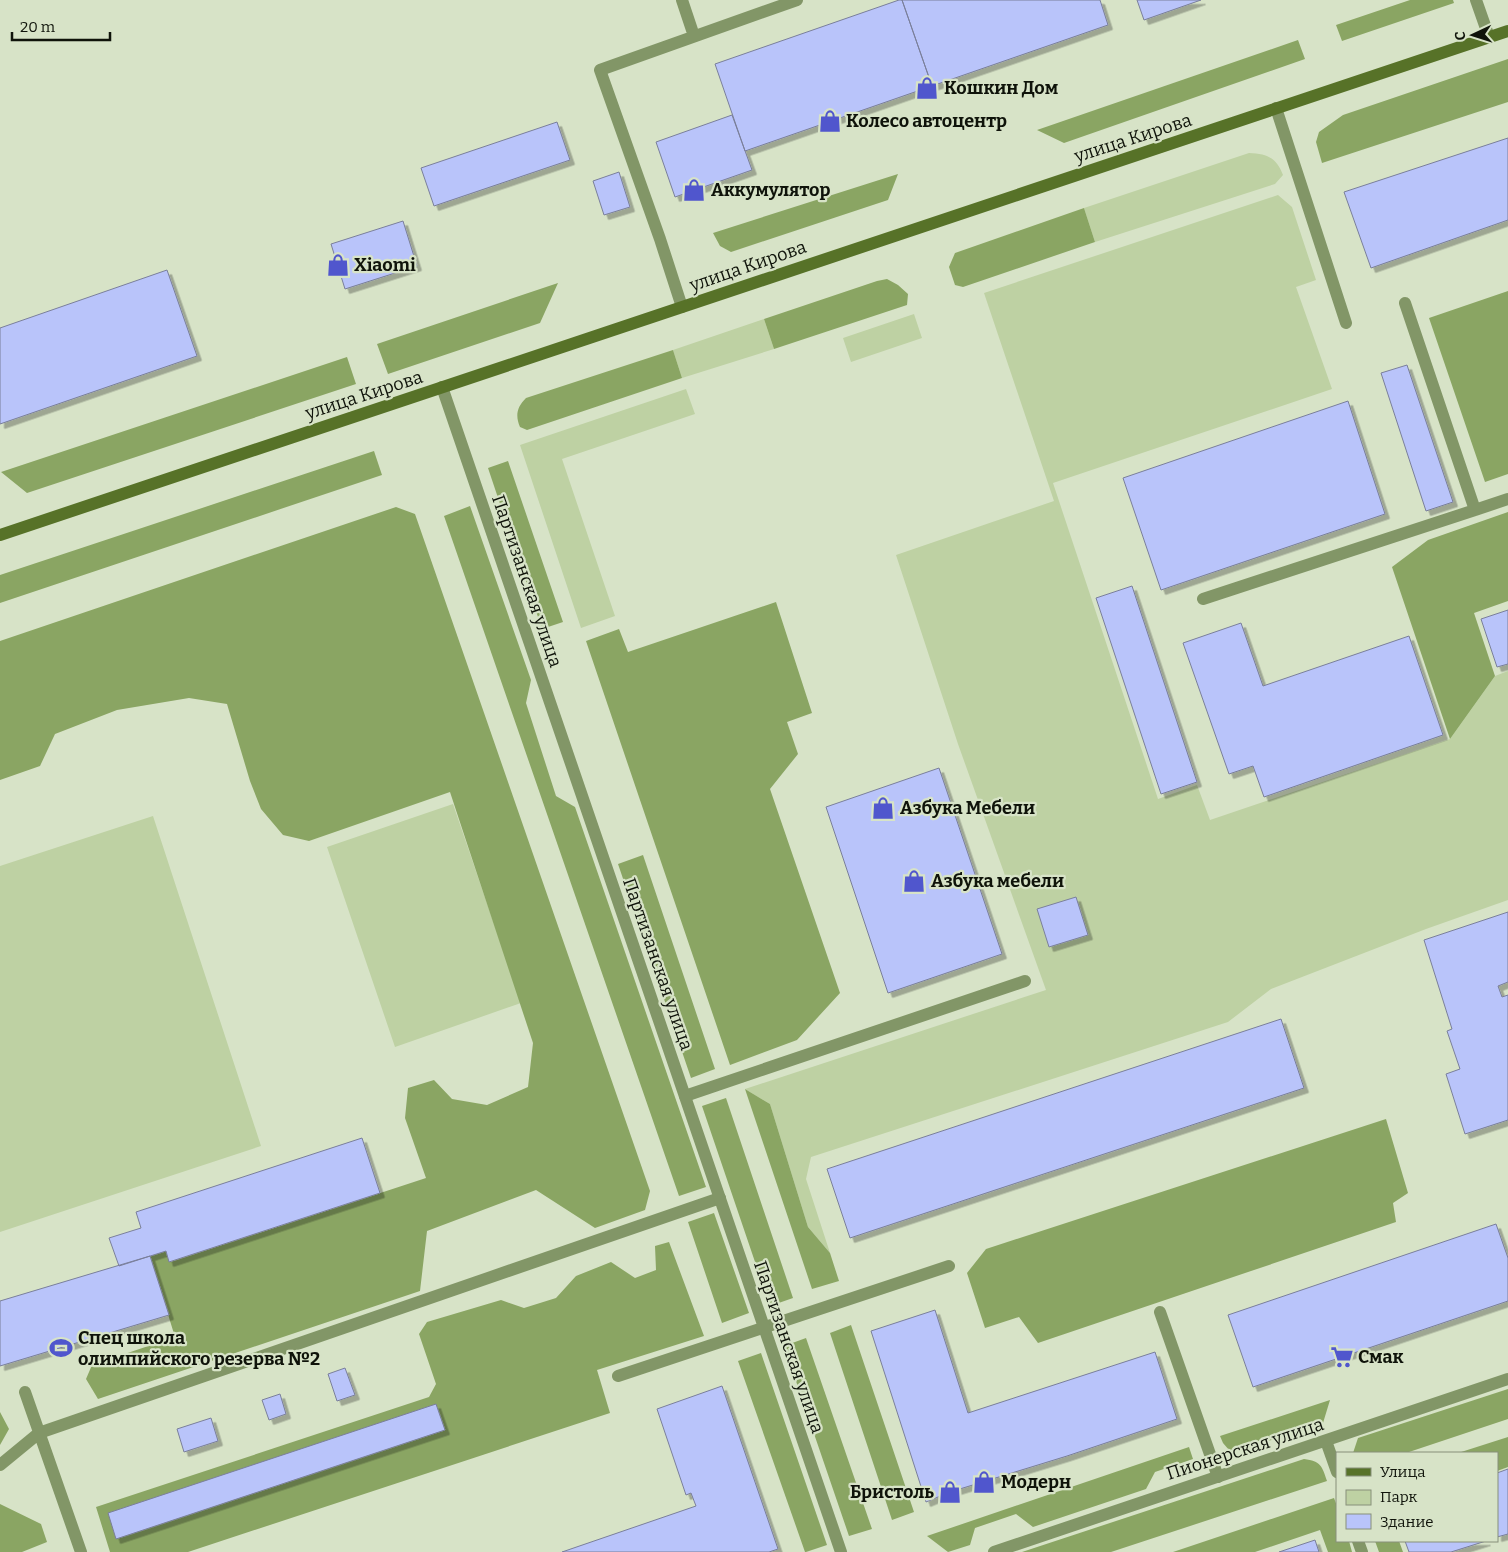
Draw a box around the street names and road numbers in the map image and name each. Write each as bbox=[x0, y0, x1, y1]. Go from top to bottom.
street label: улица Кирова bbox=[1071, 109, 1195, 168]
street label: улица Кирова bbox=[686, 236, 809, 297]
street label: улица Кирова bbox=[302, 366, 426, 425]
street label: Партизанская улица bbox=[487, 492, 567, 670]
street label: Партизанская улица bbox=[618, 875, 698, 1053]
street label: Партизанская улица bbox=[749, 1258, 829, 1436]
street label: Пионерская улица bbox=[1163, 1413, 1327, 1485]

